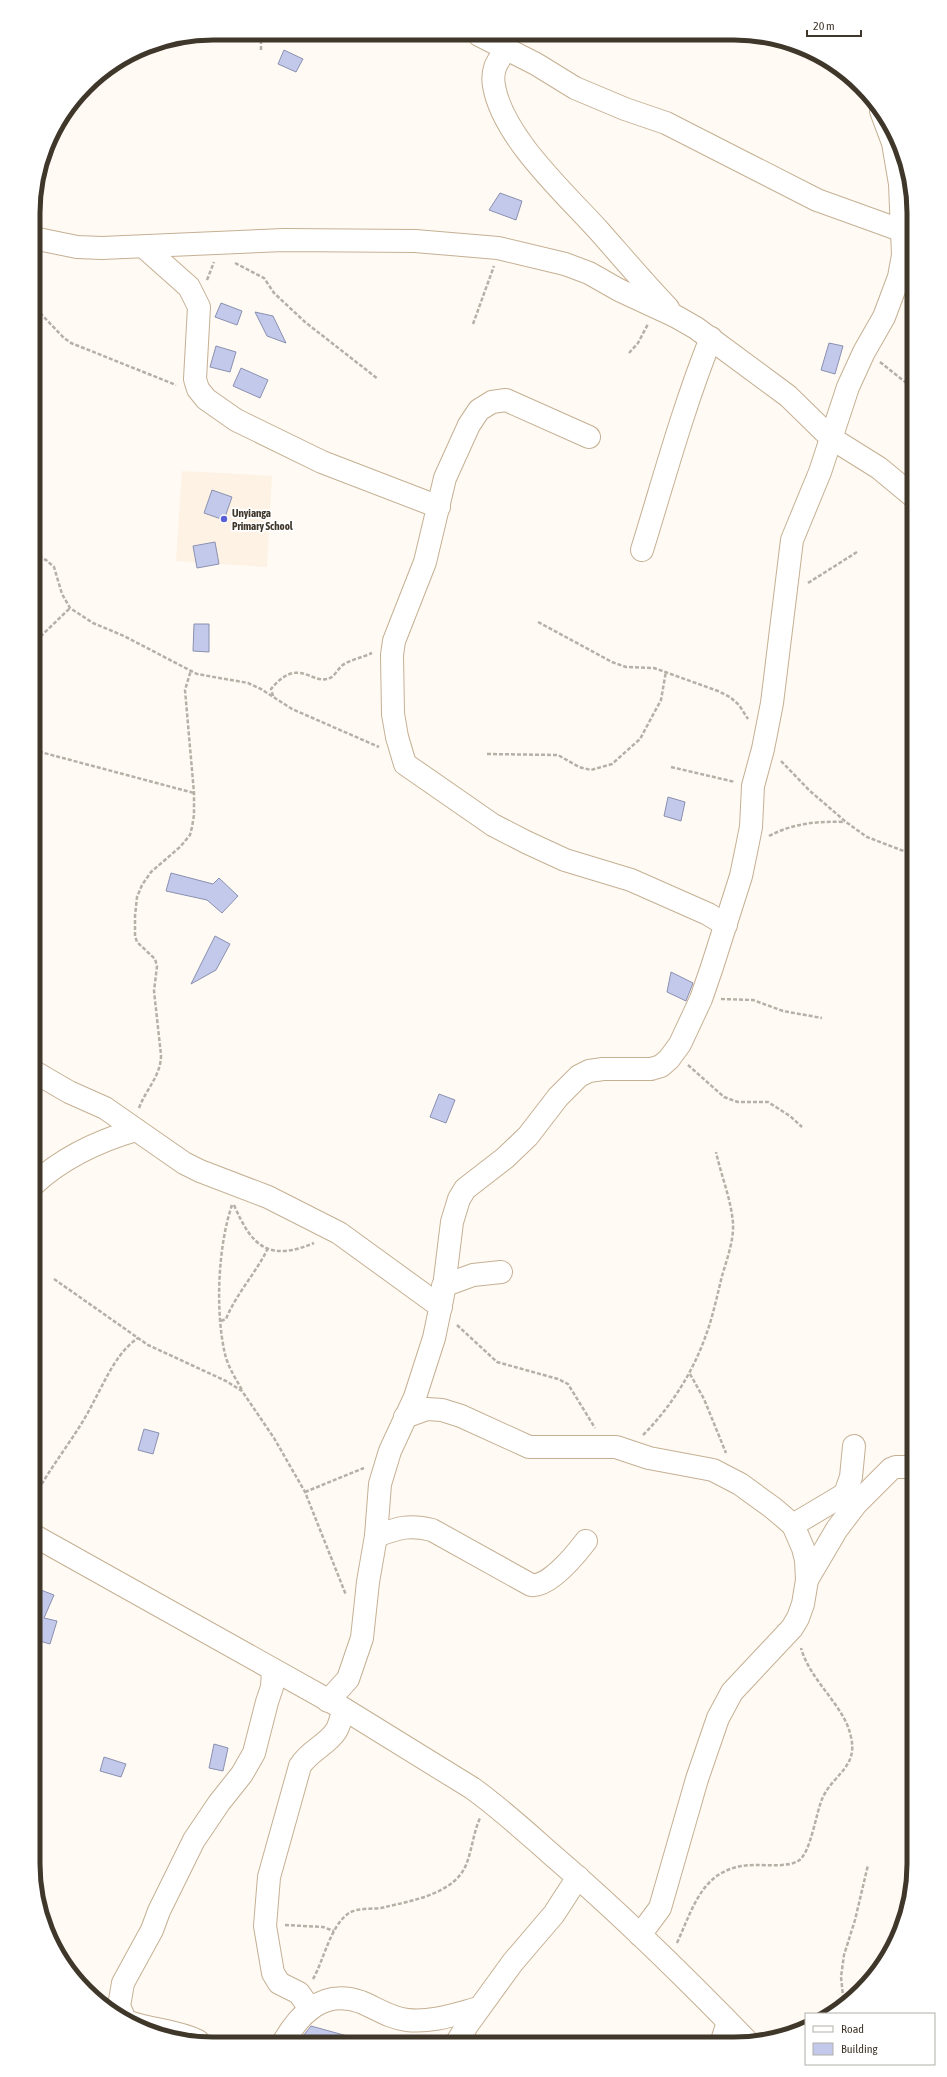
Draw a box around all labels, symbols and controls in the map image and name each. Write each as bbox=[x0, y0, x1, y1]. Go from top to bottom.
scale bar bbox=[807, 12, 861, 38]
text: 20 m bbox=[813, 19, 835, 33]
place label: Unyianga Primary School bbox=[232, 507, 294, 532]
marker: Unyianga Primary School bbox=[219, 514, 229, 524]
legend bbox=[805, 2013, 935, 2065]
text: Road bbox=[841, 2022, 864, 2036]
text: Building bbox=[841, 2042, 879, 2056]

